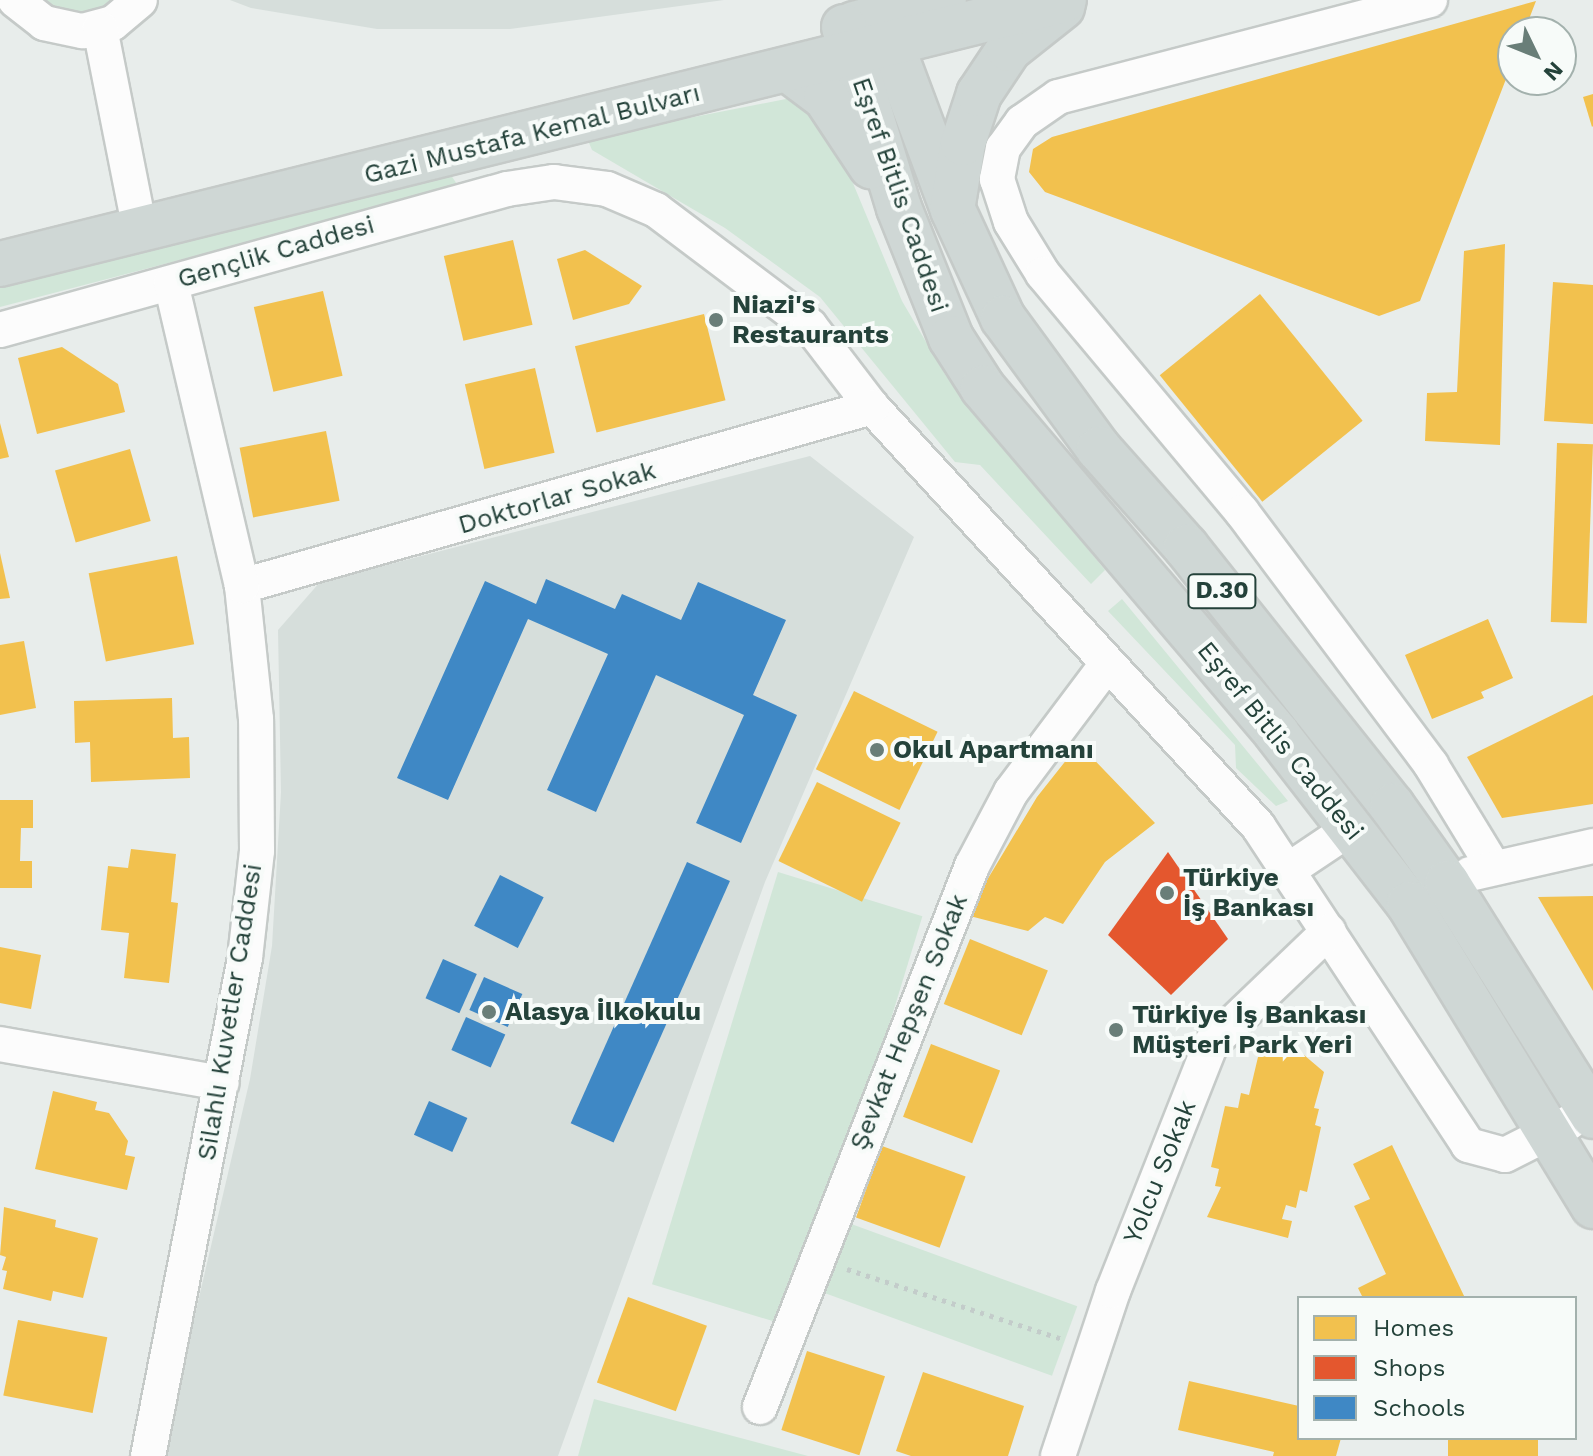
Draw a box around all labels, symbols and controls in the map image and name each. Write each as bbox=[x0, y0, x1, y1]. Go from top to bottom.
north arrow bbox=[1497, 16, 1577, 96]
text: N bbox=[1539, 57, 1568, 86]
street label: Eşref Bitlis Caddesi bbox=[845, 73, 955, 317]
street label: Gazi Mustafa Kemal Bulvarı bbox=[360, 77, 704, 191]
street label: Gençlik Caddesi bbox=[174, 209, 378, 295]
place label: Niazi's Restaurants bbox=[732, 289, 889, 350]
marker: Niazi's Restaurants bbox=[707, 311, 725, 329]
street label: Doktorlar Sokak bbox=[454, 455, 660, 541]
road number: D.30 bbox=[1186, 571, 1258, 611]
street label: Eşref Bitlis Caddesi bbox=[1190, 635, 1370, 847]
place label: Okul Apartmanı bbox=[893, 734, 1094, 766]
marker: Okul Apartmanı bbox=[868, 741, 886, 759]
street label: Silahlı Kuvetler Caddesi bbox=[191, 861, 269, 1163]
place label: Türkiye İş Bankası bbox=[1183, 862, 1314, 924]
marker: Türkiye İş Bankası bbox=[1158, 884, 1176, 902]
street label: Şevkat Hepşen Sokak bbox=[843, 889, 975, 1155]
place label: Alasya İlkokulu bbox=[505, 996, 701, 1028]
place label: Türkiye İş Bankası Müşteri Park Yeri bbox=[1132, 999, 1366, 1060]
marker: Alasya İlkokulu bbox=[480, 1003, 498, 1021]
marker: Türkiye İş Bankası Müşteri Park Yeri bbox=[1107, 1021, 1125, 1039]
street label: Yolcu Sokak bbox=[1117, 1096, 1203, 1248]
legend bbox=[1297, 1296, 1577, 1440]
text: Homes bbox=[1373, 1314, 1454, 1342]
text: Shops bbox=[1373, 1354, 1445, 1382]
text: Schools bbox=[1373, 1394, 1465, 1422]

